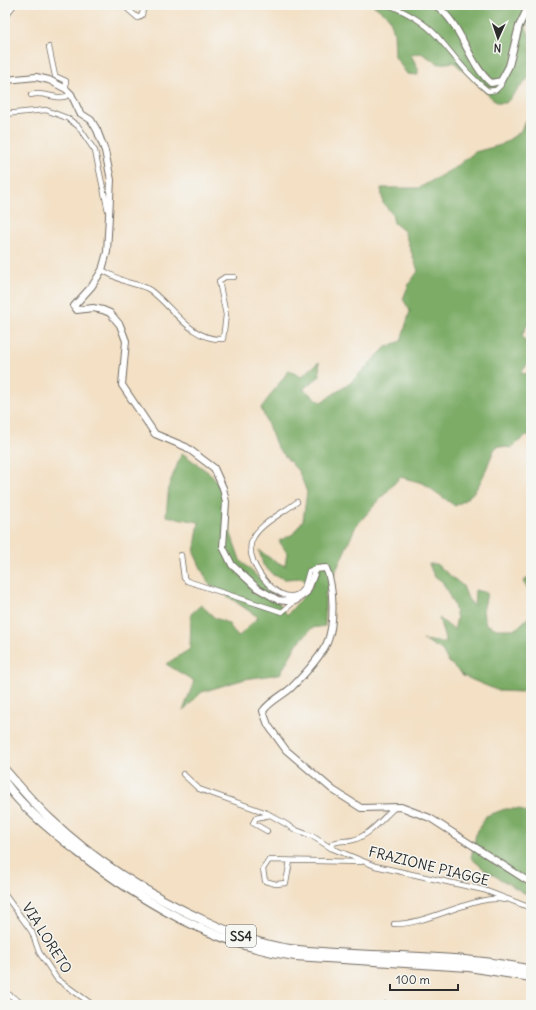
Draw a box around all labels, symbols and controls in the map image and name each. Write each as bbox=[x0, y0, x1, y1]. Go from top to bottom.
north arrow bbox=[478, 18, 518, 58]
text: N bbox=[493, 41, 502, 55]
street label: FRAZIONE PIAGGE bbox=[367, 842, 491, 890]
street label: VIA LORETO bbox=[18, 899, 76, 977]
road number: SS4 bbox=[226, 925, 256, 947]
scale bar bbox=[390, 966, 458, 992]
text: 100 m bbox=[396, 972, 430, 987]

